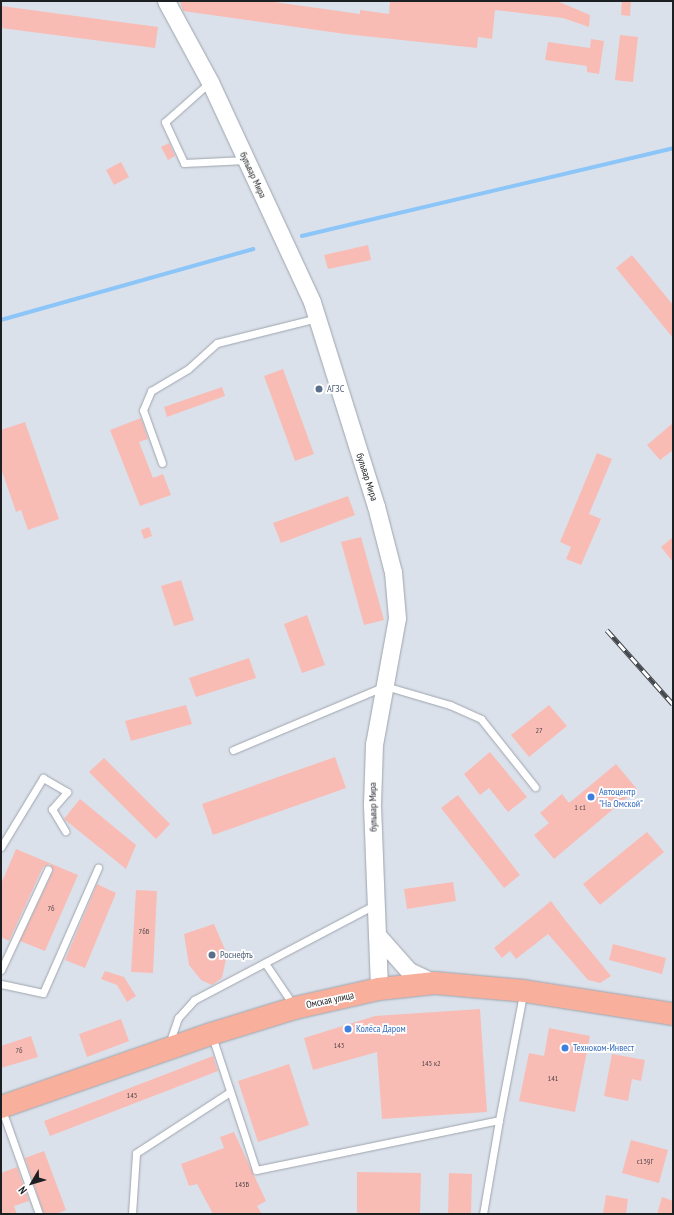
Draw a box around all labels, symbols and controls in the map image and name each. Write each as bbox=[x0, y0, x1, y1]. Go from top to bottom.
street label: бульвар Мира bbox=[237, 150, 269, 200]
place label: АГЗС bbox=[327, 383, 344, 395]
marker: АГЗС bbox=[314, 384, 324, 394]
street label: бульвар Мира bbox=[354, 452, 380, 502]
house number: 27 bbox=[535, 726, 543, 736]
street label: бульвар Мира bbox=[367, 782, 379, 832]
place label: Автоцентр "На Омской" bbox=[599, 785, 643, 808]
marker: Автоцентр "На Омской" bbox=[586, 792, 596, 802]
house number: 1 с1 bbox=[574, 803, 586, 813]
house number: 76 bbox=[47, 904, 55, 914]
house number: 76Б bbox=[139, 927, 149, 937]
place label: Роснефть bbox=[220, 949, 253, 961]
marker: Роснефть bbox=[207, 950, 217, 960]
street label: Омская улица bbox=[305, 989, 355, 1011]
place label: Колёса Даром bbox=[356, 1023, 406, 1035]
marker: Колёса Даром bbox=[343, 1024, 353, 1034]
house number: 143 bbox=[334, 1041, 344, 1051]
place label: Техноком-Инвест bbox=[573, 1042, 634, 1054]
marker: Техноком-Инвест bbox=[560, 1043, 570, 1053]
house number: 76 bbox=[15, 1046, 23, 1056]
house number: 145 к2 bbox=[421, 1059, 441, 1069]
house number: 141 bbox=[548, 1074, 558, 1084]
house number: 145 bbox=[127, 1091, 137, 1101]
house number: с139Г bbox=[637, 1157, 653, 1167]
north arrow bbox=[12, 1163, 52, 1203]
house number: 145Б bbox=[235, 1180, 249, 1190]
text: N bbox=[15, 1184, 30, 1197]

